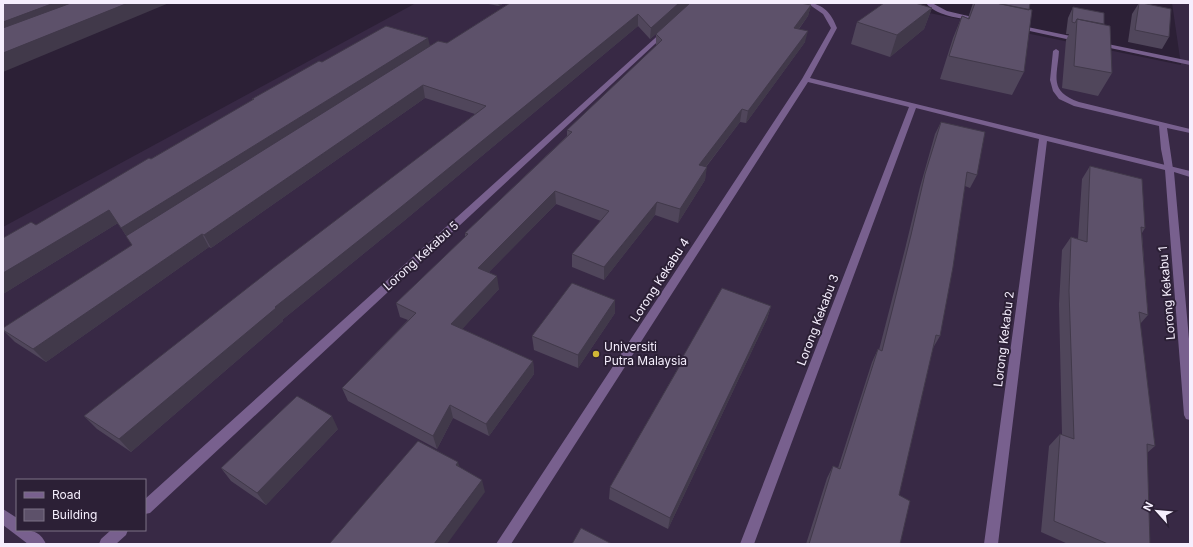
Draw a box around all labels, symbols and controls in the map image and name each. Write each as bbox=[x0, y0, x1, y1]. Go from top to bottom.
street label: Lorong Kekabu 5 bbox=[380, 218, 461, 293]
street label: Lorong Kekabu 4 bbox=[627, 235, 692, 324]
street label: Lorong Kekabu 1 bbox=[1155, 246, 1178, 340]
street label: Lorong Kekabu 3 bbox=[793, 272, 842, 368]
street label: Lorong Kekabu 2 bbox=[990, 290, 1017, 388]
place label: Universiti Putra Malaysia bbox=[604, 339, 687, 368]
marker: Universiti Putra Malaysia bbox=[591, 349, 601, 359]
legend bbox=[16, 479, 146, 531]
text: Road bbox=[52, 487, 81, 502]
north arrow bbox=[1137, 491, 1177, 531]
text: N bbox=[1140, 500, 1156, 513]
text: Building bbox=[52, 507, 97, 522]

